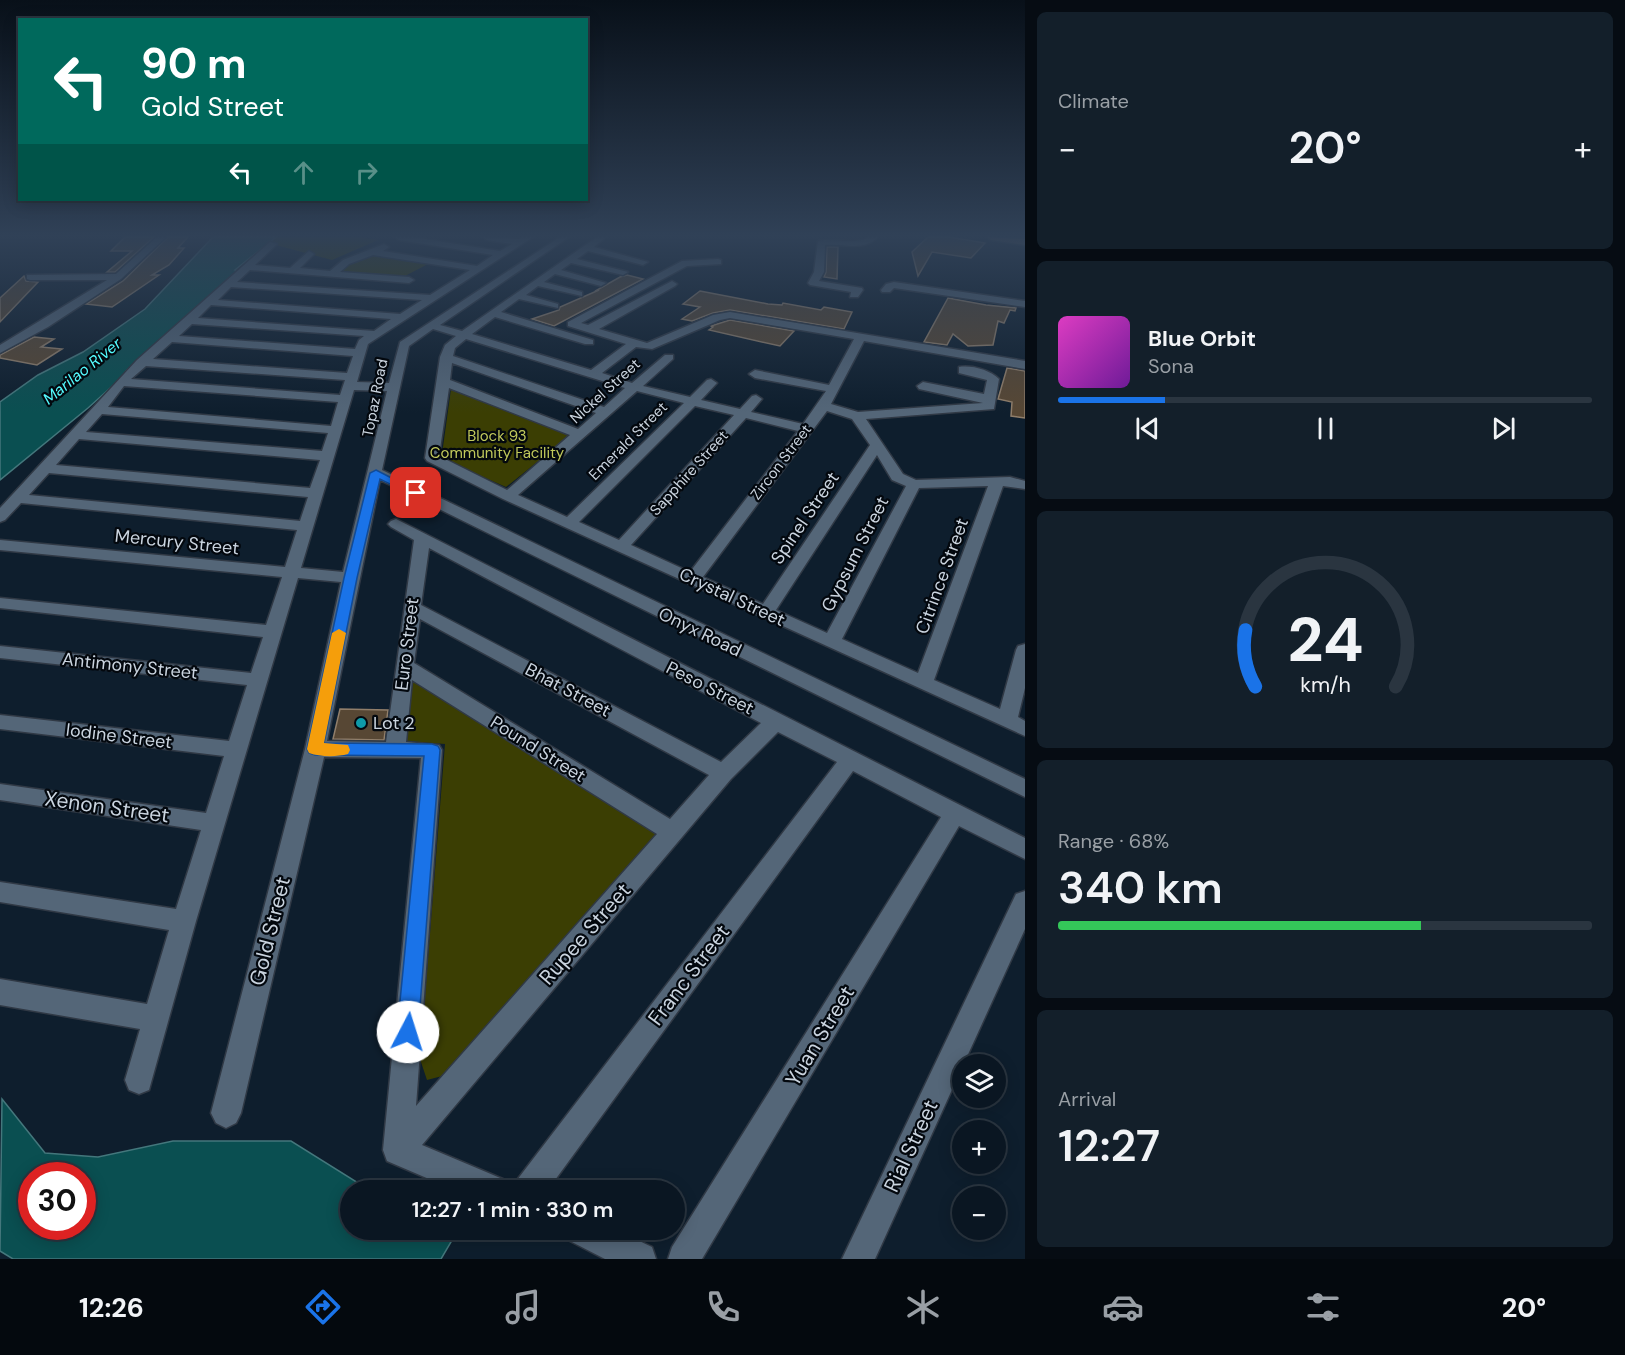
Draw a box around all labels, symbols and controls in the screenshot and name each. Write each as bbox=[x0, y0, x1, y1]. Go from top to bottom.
text: 90 m bbox=[141, 36, 247, 91]
icon: left bbox=[42, 42, 120, 120]
text: Climate bbox=[1058, 88, 1129, 114]
text: Gold Street bbox=[141, 89, 284, 124]
text: 20° bbox=[1288, 118, 1362, 177]
text: − bbox=[1058, 127, 1076, 170]
text: + bbox=[1574, 127, 1592, 170]
icon: left bbox=[224, 156, 257, 189]
icon: ahead bbox=[287, 156, 320, 189]
icon: right bbox=[350, 156, 383, 189]
text: Blue Orbit bbox=[1148, 324, 1256, 353]
water label: Marilao River bbox=[38, 332, 126, 409]
text: Sona bbox=[1148, 353, 1194, 379]
street label: Nickel Street bbox=[566, 354, 644, 428]
street label: Topaz Road bbox=[358, 357, 392, 439]
street label: Emerald Street bbox=[584, 397, 672, 485]
icon: previous bbox=[1131, 412, 1164, 445]
icon: pause bbox=[1309, 412, 1342, 445]
icon: next bbox=[1487, 412, 1520, 445]
street label: Zircon Street bbox=[746, 420, 816, 504]
park label: Block 93 Community Facility bbox=[430, 426, 565, 463]
street label: Sapphire Street bbox=[645, 426, 733, 520]
pin bbox=[390, 467, 441, 518]
street label: Spinel Street bbox=[765, 467, 845, 569]
icon: arrive bbox=[399, 476, 432, 509]
street label: Gypsum Street bbox=[816, 492, 894, 616]
street label: Citrince Street bbox=[910, 515, 974, 637]
street label: Mercury Street bbox=[114, 524, 240, 560]
street label: Crystal Street bbox=[675, 562, 789, 632]
street label: Euro Street bbox=[389, 596, 425, 692]
text: 24 bbox=[1287, 599, 1363, 680]
street label: Onyx Road bbox=[654, 602, 746, 662]
street label: Antimony Street bbox=[61, 647, 199, 685]
street label: Peso Street bbox=[662, 656, 758, 720]
street label: Bhat Street bbox=[521, 657, 615, 723]
text: km/h bbox=[1300, 671, 1350, 699]
street label: Pound Street bbox=[486, 710, 590, 788]
place label: Lot 2 bbox=[373, 711, 415, 735]
marker: Lot 2 bbox=[354, 716, 368, 730]
street label: Iodine Street bbox=[65, 718, 173, 754]
street label: Xenon Street bbox=[43, 784, 171, 830]
text: Range · 68% bbox=[1058, 828, 1169, 854]
text: 340 km bbox=[1058, 858, 1223, 917]
street label: Gold Street bbox=[243, 874, 297, 988]
street label: Rupee Street bbox=[533, 877, 637, 991]
street label: Franc Street bbox=[642, 919, 736, 1031]
street label: Yuan Street bbox=[779, 981, 861, 1091]
position arrow bbox=[376, 1000, 440, 1064]
map controls bbox=[952, 1054, 1006, 1240]
button: layers bbox=[952, 1054, 1006, 1108]
text: Arrival bbox=[1058, 1086, 1116, 1112]
street label: Rial Street bbox=[877, 1095, 945, 1197]
text: 12:27 bbox=[1058, 1116, 1160, 1175]
button: + bbox=[952, 1120, 1006, 1174]
speed limit sign: 30 bbox=[18, 1162, 96, 1240]
button: − bbox=[952, 1186, 1006, 1240]
text: 12:27 · 1 min · 330 m bbox=[412, 1195, 613, 1224]
icon: directions bbox=[302, 1286, 344, 1328]
icon: music bbox=[502, 1286, 544, 1328]
icon: phone bbox=[702, 1286, 744, 1328]
icon: climate bbox=[902, 1286, 944, 1328]
icon: car bbox=[1102, 1286, 1144, 1328]
icon: filters bbox=[1302, 1286, 1344, 1328]
text: 12:26 bbox=[79, 1290, 144, 1325]
text: 20° bbox=[1502, 1290, 1546, 1325]

